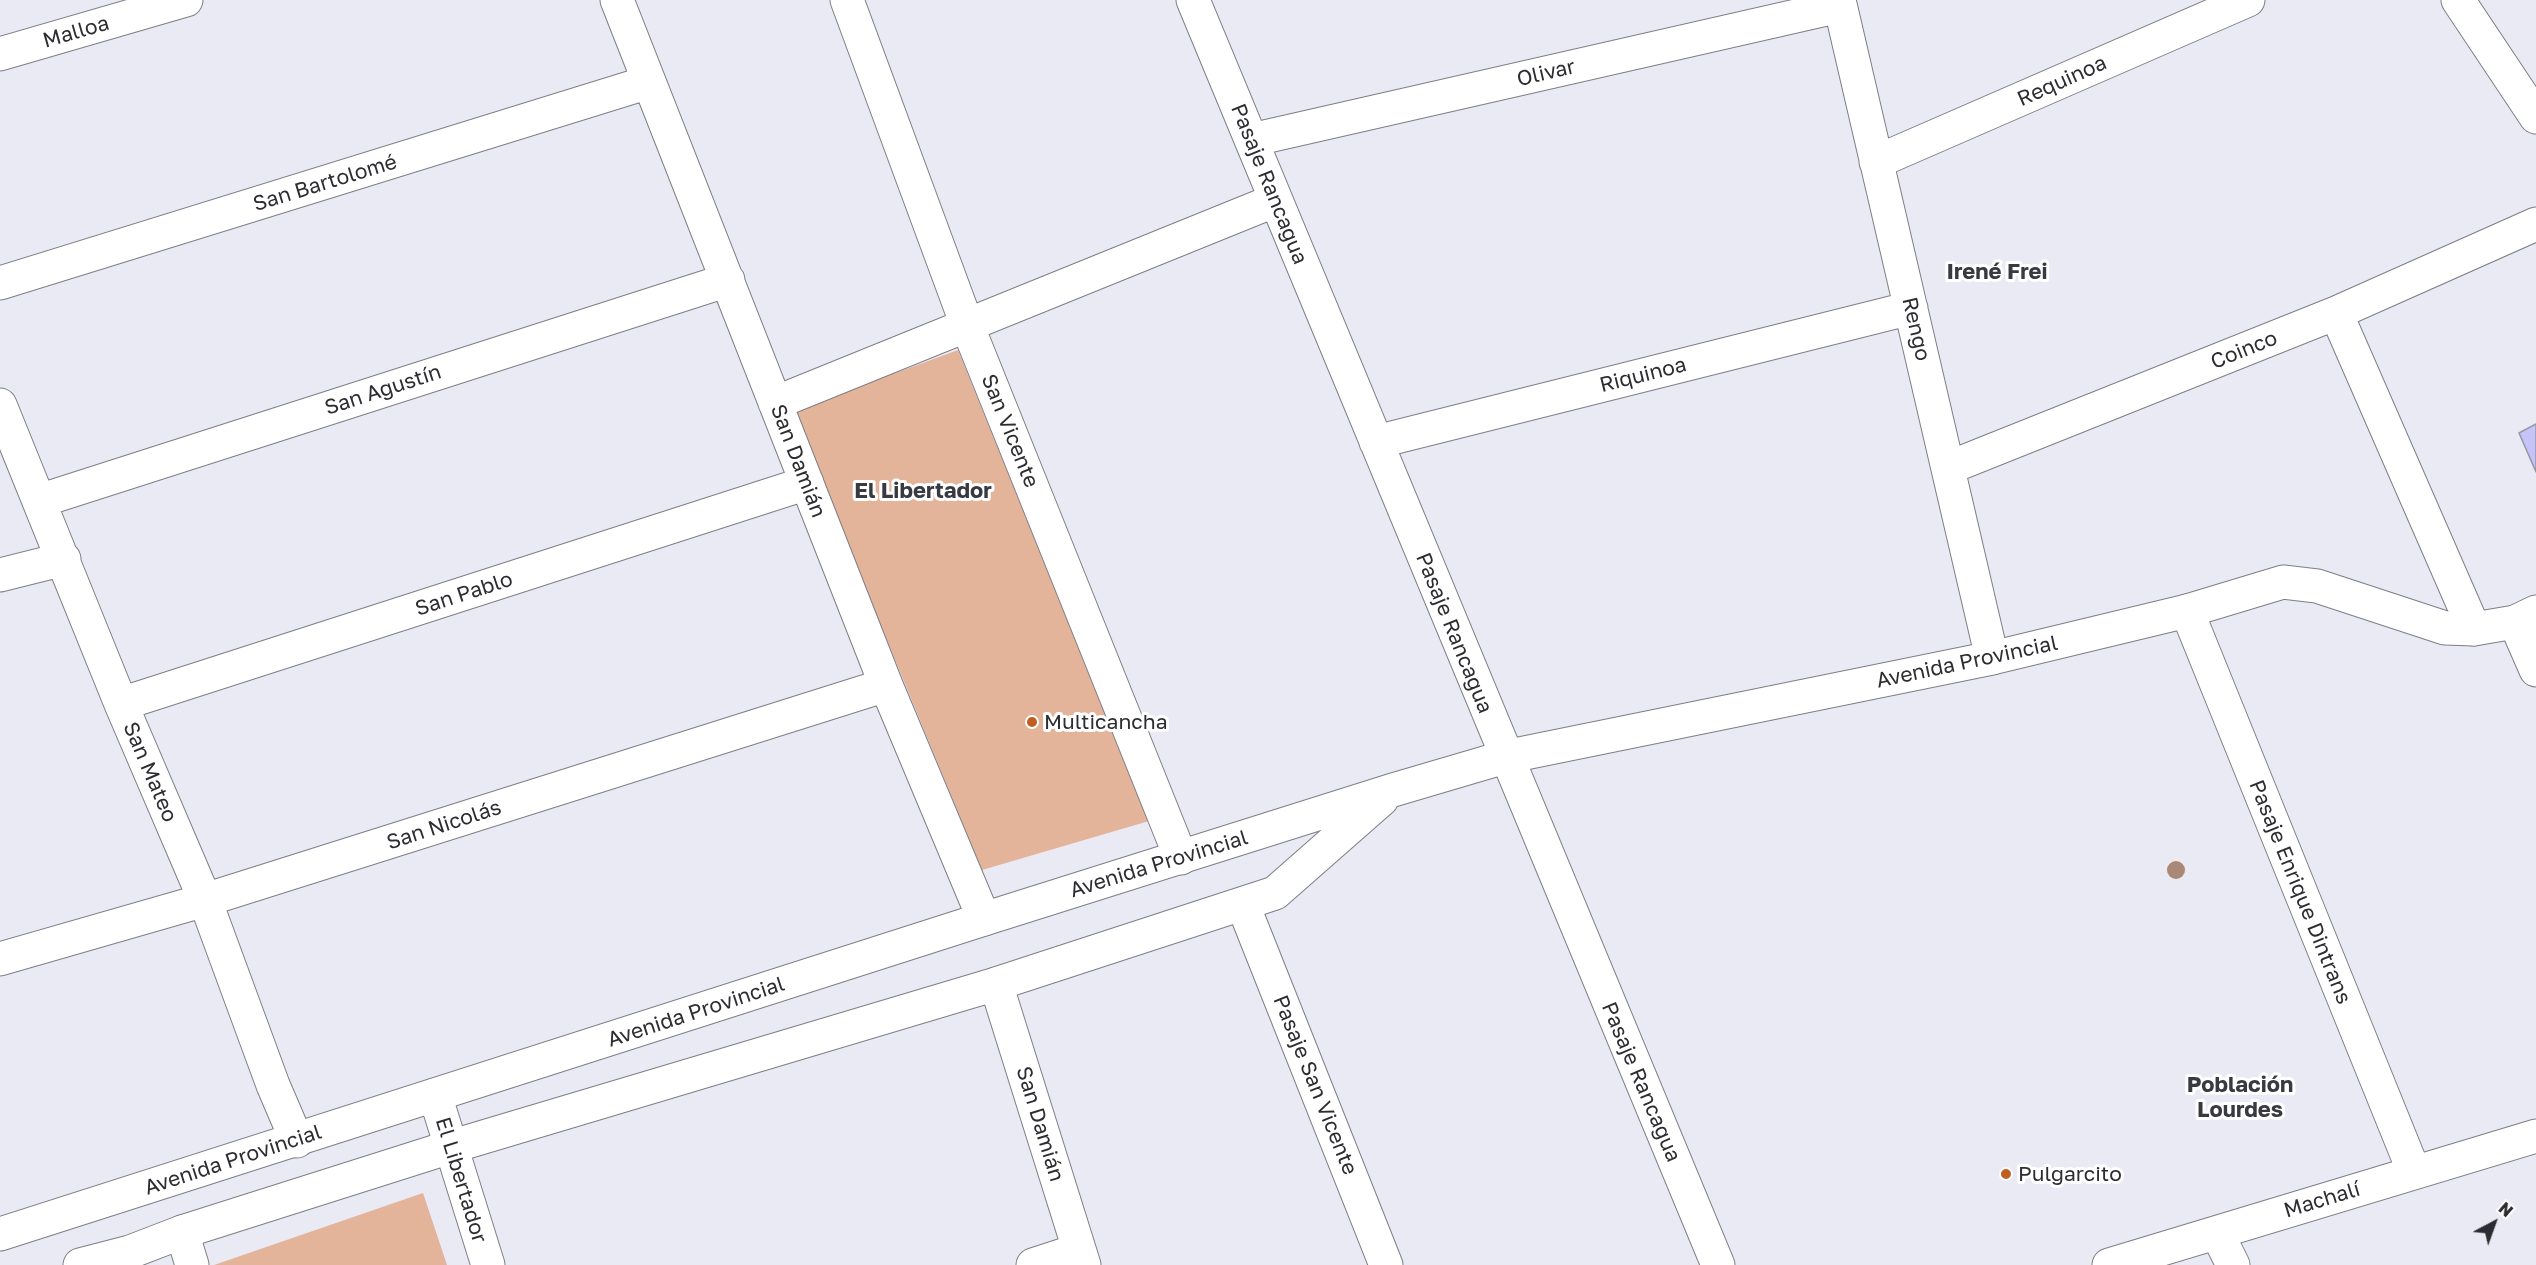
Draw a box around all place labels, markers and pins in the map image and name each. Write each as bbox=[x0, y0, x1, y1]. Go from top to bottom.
place label: Multicancha bbox=[1044, 709, 1168, 735]
marker: Multicancha bbox=[1025, 715, 1039, 729]
place label: Pulgarcito bbox=[2018, 1161, 2122, 1187]
marker: Pulgarcito bbox=[1999, 1167, 2013, 1181]

